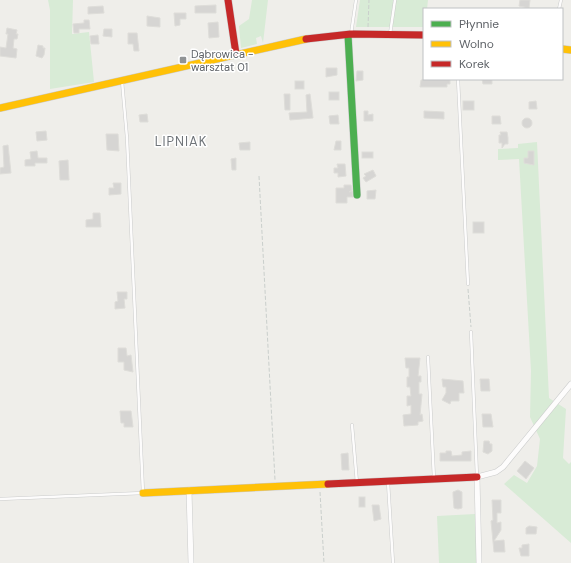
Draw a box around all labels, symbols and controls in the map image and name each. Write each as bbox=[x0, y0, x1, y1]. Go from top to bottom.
legend bbox=[423, 8, 563, 80]
text: Płynnie bbox=[459, 16, 499, 32]
text: Wolno bbox=[459, 36, 494, 52]
place label: Dąbrowica - warsztat 01 bbox=[191, 47, 254, 74]
marker: Dąbrowica - warsztat 01 bbox=[178, 55, 188, 65]
text: Korek bbox=[459, 56, 490, 72]
district label: LIPNIAK bbox=[155, 133, 207, 150]

